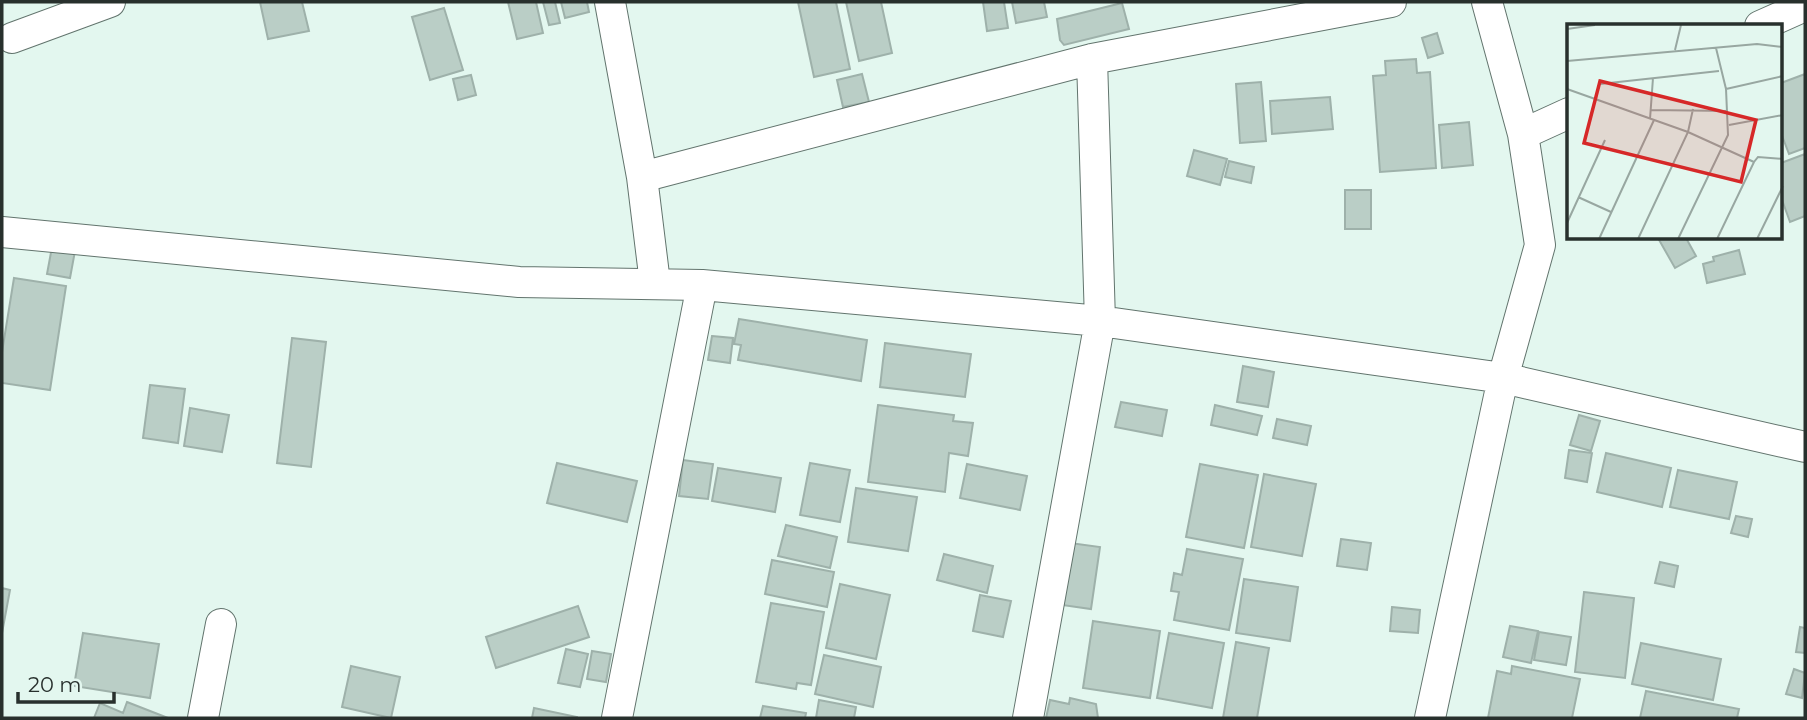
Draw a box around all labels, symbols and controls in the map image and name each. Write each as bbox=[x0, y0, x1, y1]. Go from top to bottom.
inset map bbox=[1567, 24, 1783, 240]
scale bar bbox=[18, 660, 114, 704]
text: 20 m bbox=[28, 672, 82, 697]

